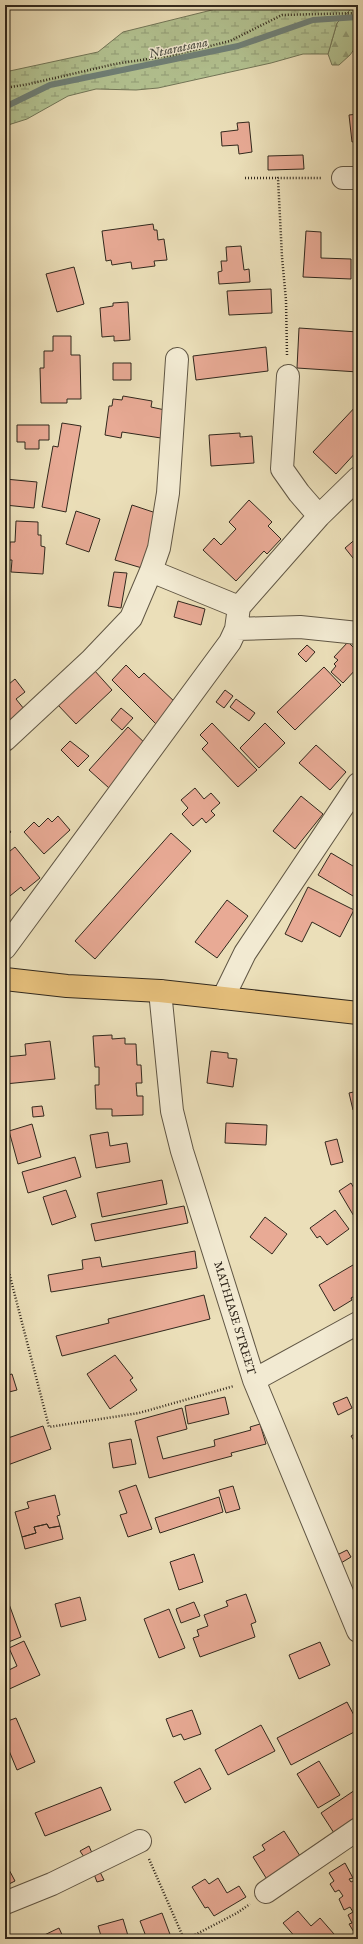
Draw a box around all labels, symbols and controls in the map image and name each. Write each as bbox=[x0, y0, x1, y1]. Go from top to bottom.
water label: Ntsaratsana bbox=[147, 34, 210, 63]
street label: MATHIASE STREET bbox=[210, 1260, 259, 1377]

